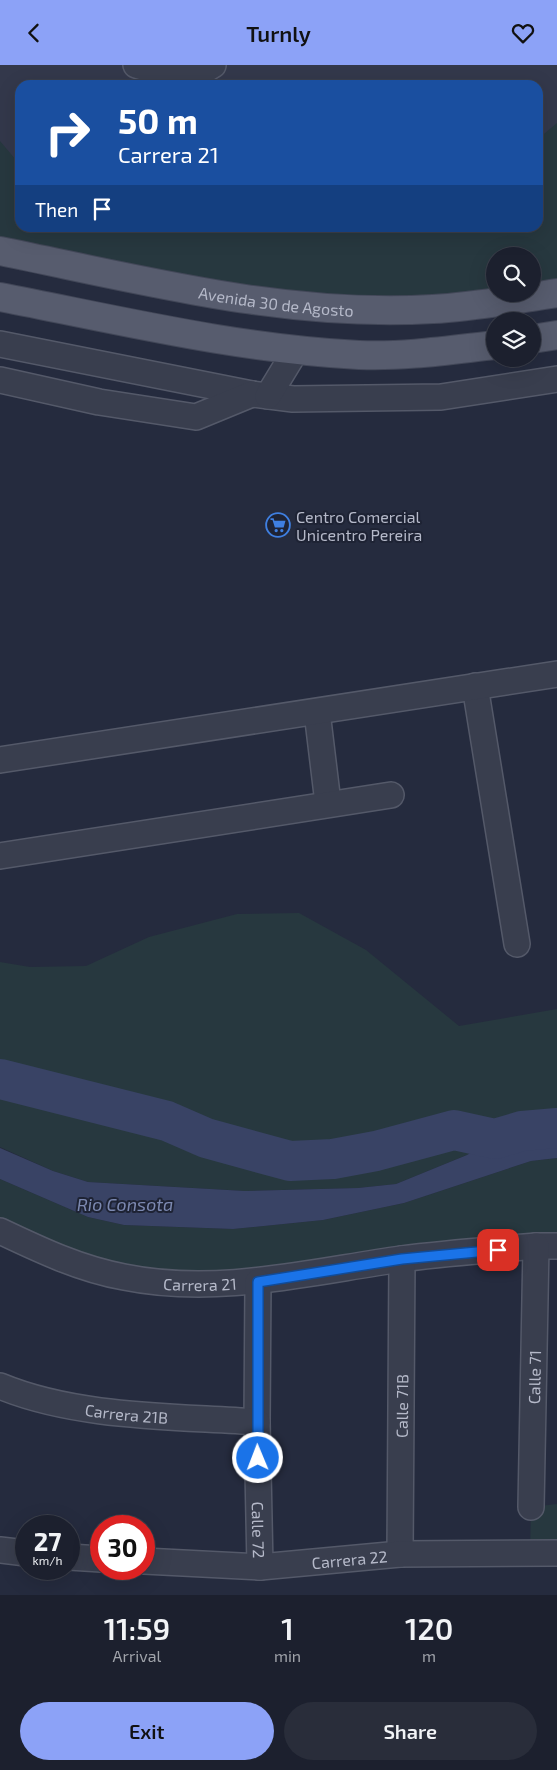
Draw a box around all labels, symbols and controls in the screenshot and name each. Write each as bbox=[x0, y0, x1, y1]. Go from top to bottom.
icon: back bbox=[20, 19, 48, 47]
icon: heart bbox=[509, 19, 537, 47]
text: Turnly bbox=[246, 20, 311, 46]
text: 50 m bbox=[118, 99, 198, 141]
icon: right bbox=[35, 100, 100, 165]
text: Carrera 21 bbox=[118, 141, 219, 167]
icon: arrive bbox=[88, 195, 116, 223]
text: Then bbox=[35, 198, 78, 221]
map controls bbox=[486, 247, 541, 367]
button: search bbox=[486, 247, 541, 302]
street label: Avenida 30 de Agosto bbox=[197, 282, 354, 319]
button: layers bbox=[486, 312, 541, 367]
place label: Centro Comercial Unicentro Pereira bbox=[296, 507, 422, 544]
supermarket icon: Centro Comercial Unicentro Pereira bbox=[265, 512, 291, 538]
water label: Rio Consota bbox=[77, 1193, 173, 1215]
pin bbox=[477, 1229, 519, 1271]
icon: arrive bbox=[484, 1236, 512, 1264]
street label: Carrera 21 bbox=[163, 1273, 237, 1294]
street label: Calle 71 bbox=[523, 1350, 544, 1404]
street label: Calle 71B bbox=[391, 1374, 411, 1438]
street label: Carrera 21B bbox=[84, 1399, 169, 1426]
position arrow bbox=[231, 1431, 283, 1483]
street label: Calle 72 bbox=[249, 1501, 269, 1559]
speed limit sign: 30 bbox=[90, 1515, 155, 1580]
text: 27 bbox=[34, 1526, 61, 1556]
street label: Carrera 22 bbox=[311, 1546, 388, 1572]
text: km/h bbox=[33, 1553, 62, 1567]
text: 11:59 bbox=[104, 1610, 170, 1646]
text: 1 bbox=[281, 1610, 294, 1646]
text: 120 bbox=[405, 1610, 453, 1646]
text: Arrival bbox=[113, 1646, 161, 1665]
text: min bbox=[274, 1646, 301, 1665]
text: m bbox=[422, 1646, 436, 1665]
button: Exit bbox=[20, 1702, 274, 1760]
button: Share bbox=[284, 1702, 537, 1760]

